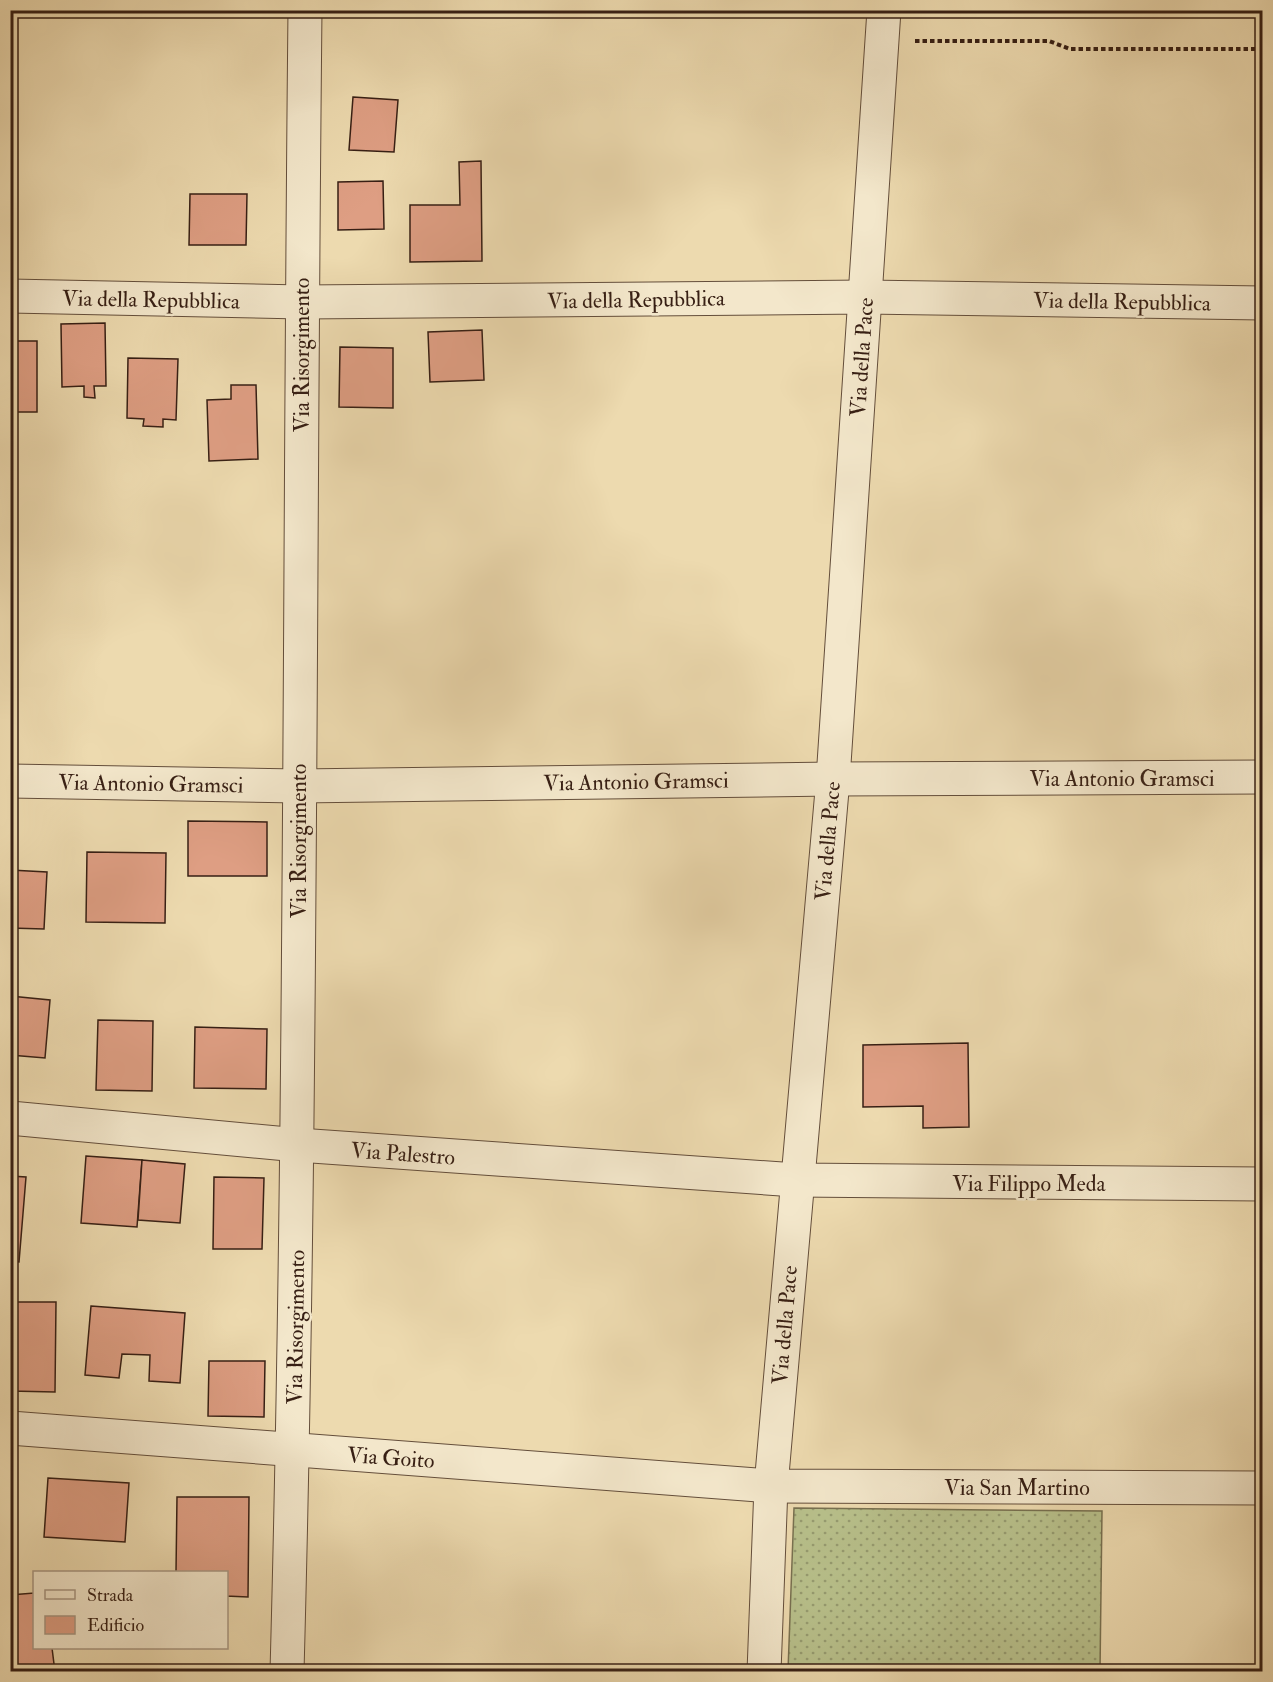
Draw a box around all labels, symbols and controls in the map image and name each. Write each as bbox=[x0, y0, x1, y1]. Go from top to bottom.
street label: Via Risorgimento bbox=[288, 278, 316, 432]
street label: Via della Repubblica bbox=[62, 284, 241, 317]
street label: Via della Repubblica bbox=[547, 284, 726, 317]
street label: Via della Repubblica bbox=[1033, 286, 1212, 319]
street label: Via della Pace bbox=[844, 297, 880, 418]
street label: Via Risorgimento bbox=[285, 764, 313, 918]
street label: Via Antonio Gramsci bbox=[1029, 765, 1215, 793]
street label: Via Antonio Gramsci bbox=[543, 766, 729, 798]
street label: Via Antonio Gramsci bbox=[58, 768, 244, 800]
street label: Via della Pace bbox=[809, 780, 847, 902]
street label: Via Palestro bbox=[350, 1136, 456, 1172]
street label: Via Filippo Meda bbox=[952, 1170, 1107, 1199]
street label: Via Risorgimento bbox=[281, 1249, 311, 1405]
street label: Via della Pace bbox=[766, 1264, 804, 1386]
street label: Via Goito bbox=[346, 1441, 435, 1475]
street label: Via San Martino bbox=[944, 1474, 1090, 1502]
legend bbox=[33, 1571, 228, 1649]
text: Strada bbox=[87, 1584, 134, 1607]
text: Edificio bbox=[87, 1614, 144, 1637]

